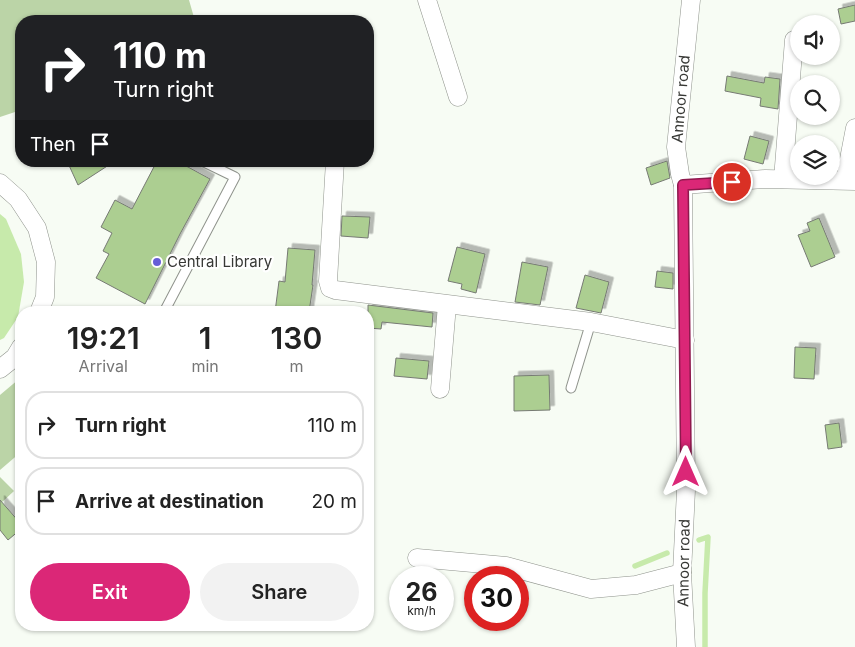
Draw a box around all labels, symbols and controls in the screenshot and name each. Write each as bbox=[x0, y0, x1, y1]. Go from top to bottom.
map controls bbox=[790, 15, 840, 185]
button: sound bbox=[790, 15, 840, 65]
text: 110 m bbox=[113, 34, 207, 76]
icon: right bbox=[30, 35, 95, 100]
street label: Annoor road bbox=[667, 54, 694, 144]
button: search bbox=[790, 75, 840, 125]
text: Turn right bbox=[113, 76, 214, 102]
icon: arrive bbox=[86, 130, 114, 158]
text: Then bbox=[30, 133, 76, 156]
button: layers bbox=[790, 135, 840, 185]
pin bbox=[711, 161, 753, 203]
icon: arrive bbox=[718, 168, 746, 196]
place label: Central Library bbox=[167, 252, 273, 271]
marker: Central Library bbox=[151, 256, 163, 268]
text: 19:21 bbox=[67, 320, 140, 356]
text: 1 bbox=[199, 320, 211, 356]
text: 130 bbox=[271, 320, 322, 356]
text: Arrival bbox=[79, 356, 128, 376]
text: min bbox=[191, 356, 219, 376]
text: m bbox=[289, 356, 303, 376]
icon: right bbox=[32, 411, 60, 439]
text: Turn right bbox=[75, 414, 166, 437]
text: 110 m bbox=[308, 414, 357, 437]
position arrow bbox=[659, 445, 711, 497]
icon: arrive bbox=[32, 487, 60, 515]
text: Arrive at destination bbox=[75, 490, 264, 513]
text: 20 m bbox=[311, 490, 357, 513]
street label: Annoor road bbox=[673, 519, 694, 607]
button: Exit bbox=[30, 563, 190, 621]
button: Share bbox=[200, 563, 359, 621]
speed limit sign: 30 bbox=[464, 566, 529, 631]
text: 26 bbox=[406, 577, 437, 607]
text: km/h bbox=[407, 603, 436, 618]

